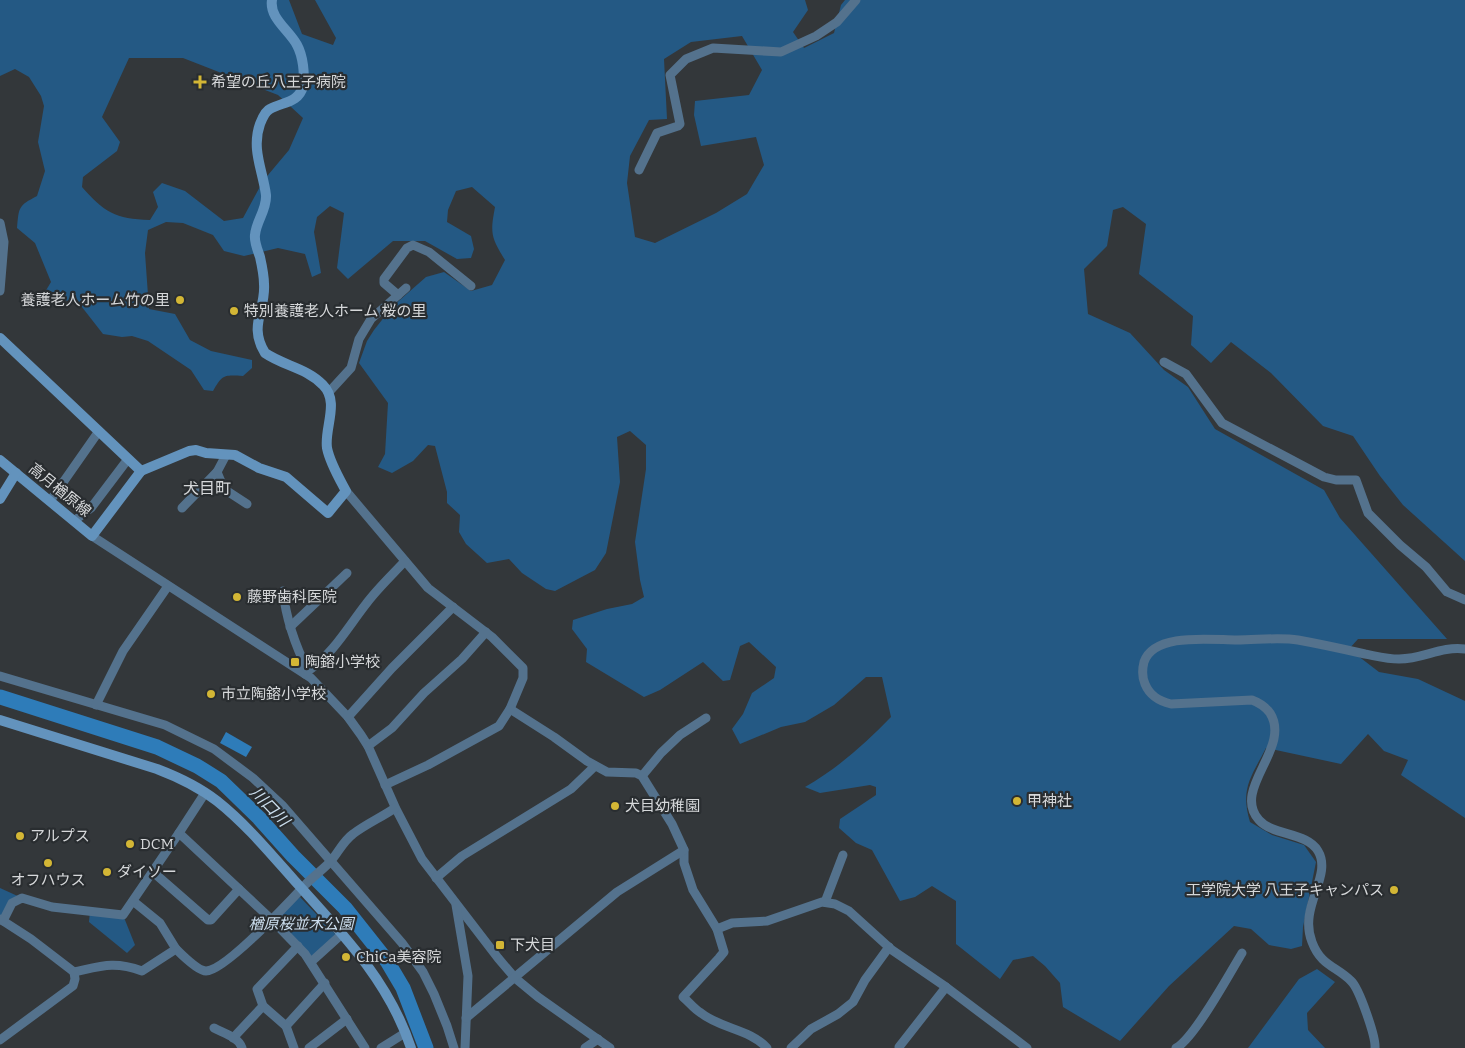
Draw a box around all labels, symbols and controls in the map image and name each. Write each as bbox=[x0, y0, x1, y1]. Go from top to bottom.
place label: 希望の丘八王子病院 bbox=[211, 73, 346, 91]
marker: 希望の丘八王子病院 bbox=[193, 75, 207, 89]
place label: 養護老人ホーム竹の里 bbox=[20, 291, 170, 309]
marker: 養護老人ホーム竹の里 bbox=[174, 294, 186, 306]
place label: 特別養護老人ホーム 桜の里 bbox=[244, 302, 427, 320]
marker: 特別養護老人ホーム 桜の里 bbox=[228, 305, 240, 317]
street label: 高月楢原線 bbox=[25, 459, 95, 521]
district label: 犬目町 bbox=[183, 479, 231, 498]
place label: 藤野歯科医院 bbox=[247, 588, 337, 606]
marker: 藤野歯科医院 bbox=[231, 591, 243, 603]
place label: 陶鎔小学校 bbox=[305, 653, 380, 671]
marker: 陶鎔小学校 bbox=[289, 656, 301, 668]
place label: 市立陶鎔小学校 bbox=[221, 685, 326, 703]
marker: 市立陶鎔小学校 bbox=[205, 688, 217, 700]
water label: 川口川 bbox=[246, 782, 295, 832]
place label: 甲神社 bbox=[1027, 792, 1072, 810]
marker: 甲神社 bbox=[1011, 795, 1023, 807]
place label: 犬目幼稚園 bbox=[625, 797, 700, 815]
marker: 犬目幼稚園 bbox=[609, 800, 621, 812]
place label: アルプス bbox=[30, 827, 90, 845]
marker: アルプス bbox=[14, 830, 26, 842]
place label: DCM bbox=[140, 835, 174, 853]
marker: DCM bbox=[124, 838, 136, 850]
marker: オフハウス bbox=[42, 857, 54, 869]
place label: ダイソー bbox=[117, 863, 177, 881]
marker: ダイソー bbox=[101, 866, 113, 878]
place label: オフハウス bbox=[10, 871, 86, 889]
place label: 工学院大学 八王子キャンパス bbox=[1186, 881, 1384, 899]
marker: 工学院大学 八王子キャンパス bbox=[1388, 884, 1400, 896]
park label: 楢原桜並木公園 bbox=[248, 915, 355, 933]
place label: 下犬目 bbox=[510, 936, 555, 954]
marker: 下犬目 bbox=[494, 939, 506, 951]
place label: ChiCa美容院 bbox=[356, 948, 441, 966]
marker: ChiCa美容院 bbox=[340, 951, 352, 963]

